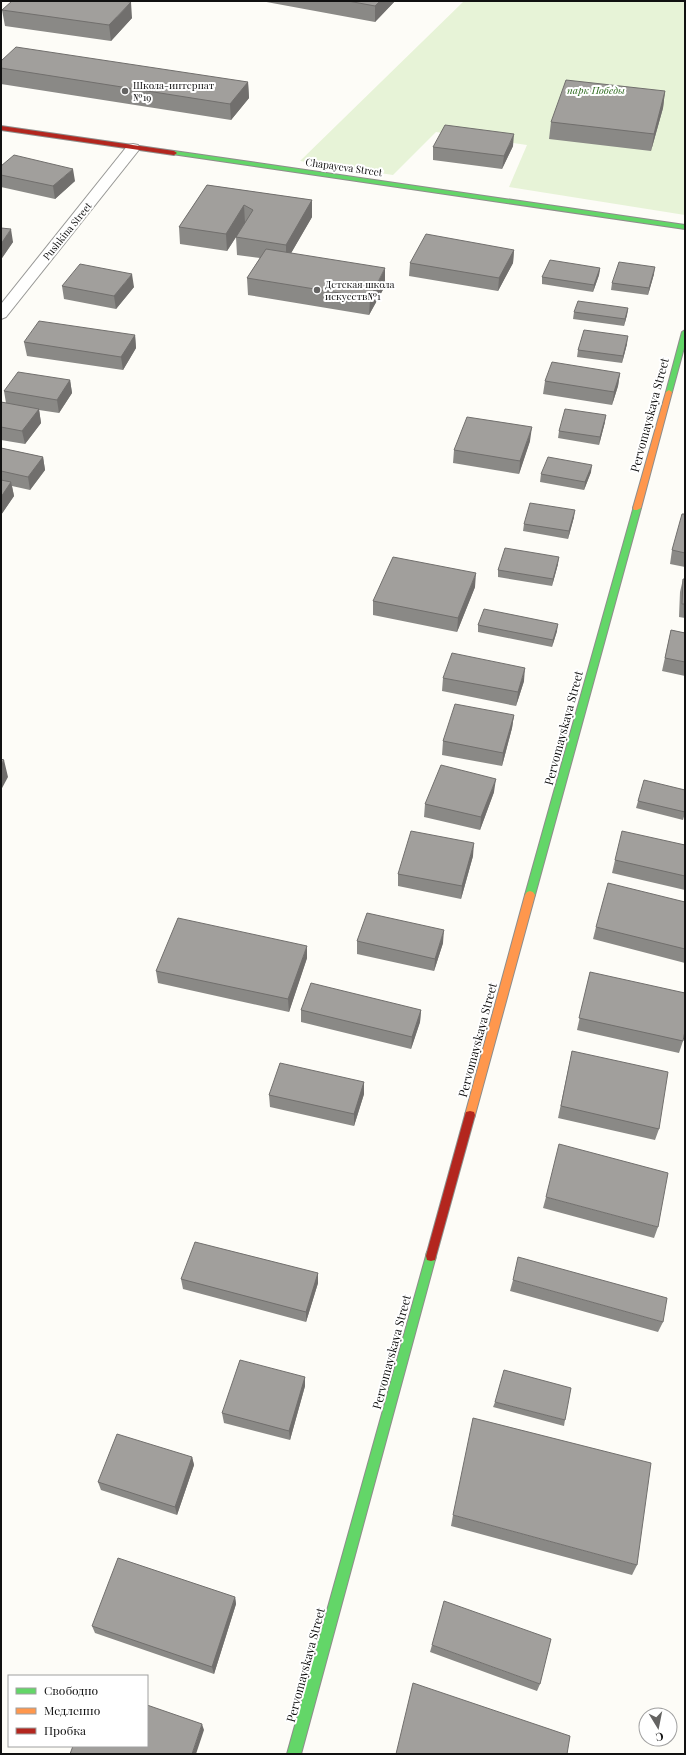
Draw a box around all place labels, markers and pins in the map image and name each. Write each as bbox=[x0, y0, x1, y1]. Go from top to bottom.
place label: Школа-интернат №19 bbox=[133, 78, 215, 104]
marker: Школа-интернат №19 bbox=[120, 86, 130, 96]
place label: Детская школа искусств№1 bbox=[325, 277, 395, 303]
marker: Детская школа искусств№1 bbox=[312, 285, 322, 295]

